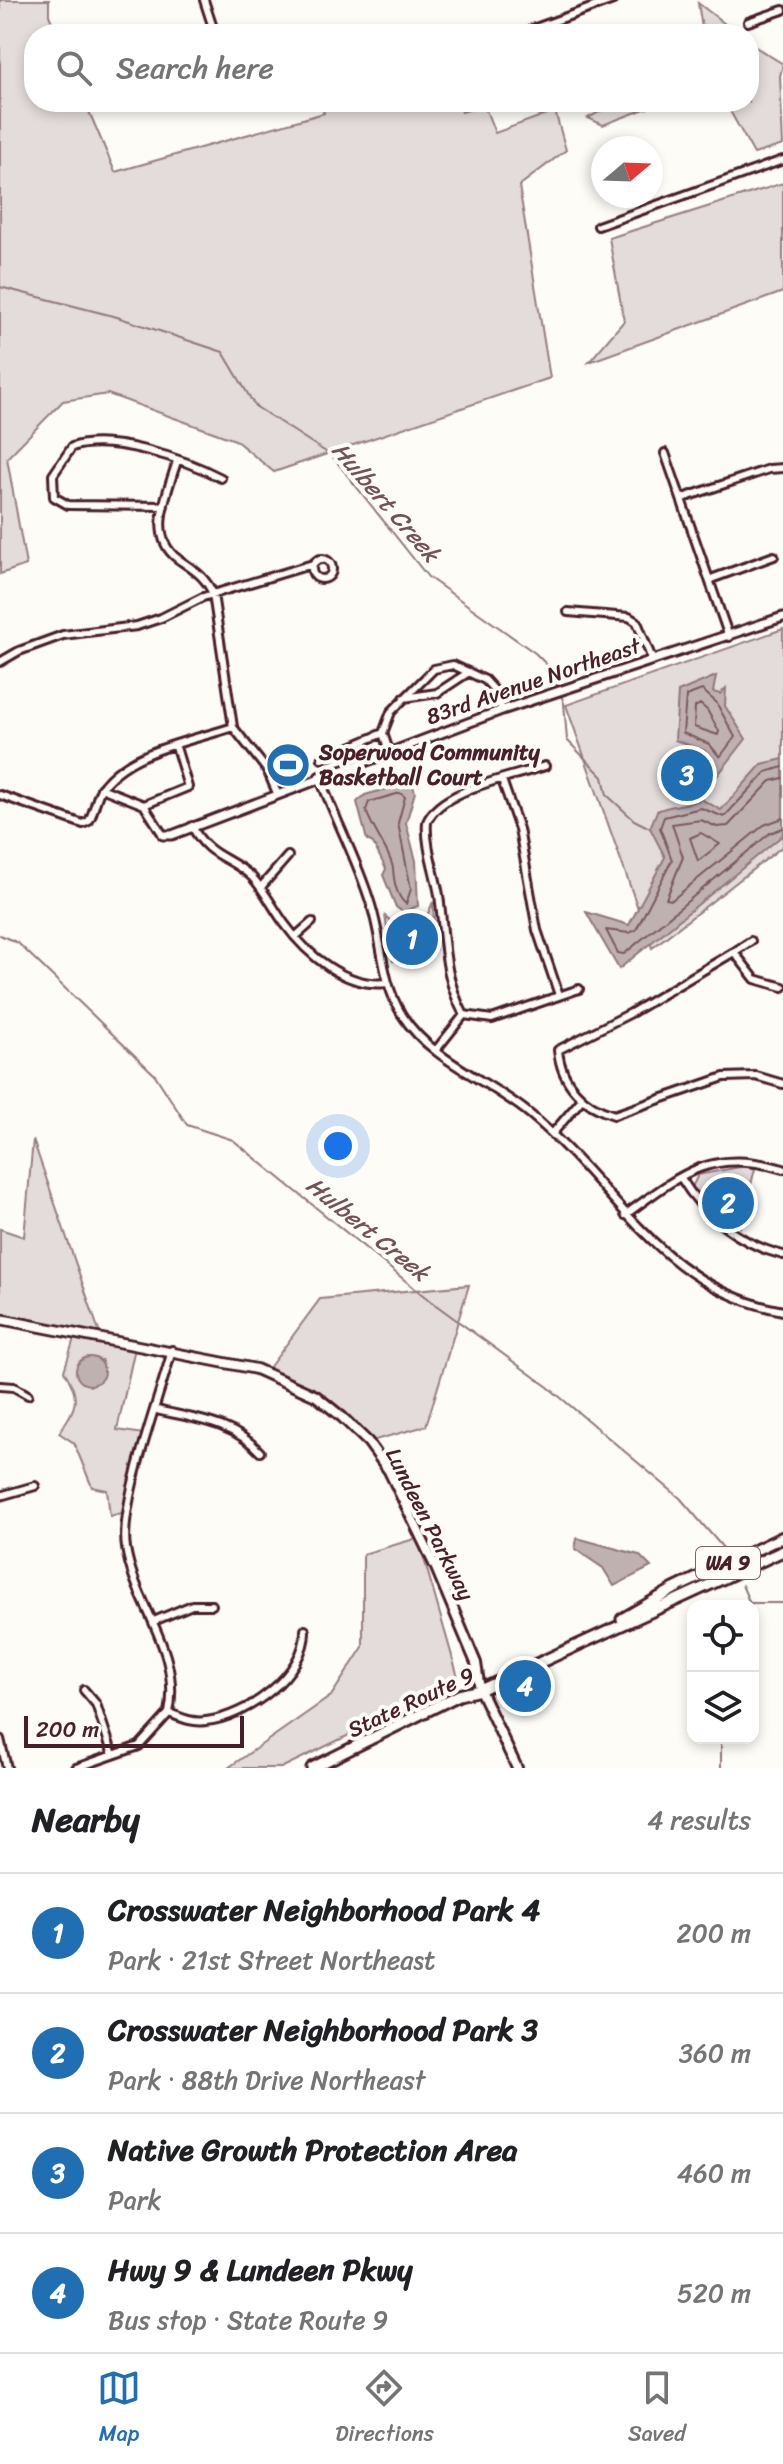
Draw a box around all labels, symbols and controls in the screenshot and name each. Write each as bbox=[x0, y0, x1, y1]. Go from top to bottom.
search box bbox=[24, 24, 759, 112]
text: Search here bbox=[116, 41, 274, 95]
icon: search bbox=[52, 46, 96, 90]
north arrow bbox=[591, 136, 663, 208]
water label: Hulbert Creek bbox=[321, 432, 452, 573]
street label: 83rd Avenue Northeast bbox=[420, 626, 647, 736]
place label: Soperwood Community Basketball Court bbox=[318, 733, 541, 797]
sports icon: Soperwood Community Basketball Court bbox=[264, 741, 312, 789]
pin: 3 bbox=[661, 745, 713, 805]
pin: 1 bbox=[386, 909, 438, 969]
your location bbox=[318, 1126, 358, 1166]
water label: Hulbert Creek bbox=[297, 1166, 440, 1293]
pin: 2 bbox=[702, 1173, 754, 1233]
street label: Lundeen Parkway bbox=[375, 1440, 486, 1608]
road number: WA 9 bbox=[696, 1547, 760, 1579]
map controls bbox=[687, 1600, 759, 1744]
button: locate bbox=[687, 1600, 759, 1672]
street label: State Route 9 bbox=[341, 1655, 481, 1749]
pin: 4 bbox=[499, 1656, 551, 1716]
button: layers bbox=[687, 1672, 759, 1744]
text: 200 m bbox=[36, 1710, 99, 1749]
scale bar bbox=[24, 1712, 244, 1748]
text: Nearby bbox=[32, 1790, 140, 1850]
text: 4 results bbox=[647, 1797, 751, 1843]
text: Crosswater Neighborhood Park 4 bbox=[108, 1883, 540, 1937]
text: 1 bbox=[52, 1910, 64, 1956]
text: 200 m bbox=[676, 1910, 751, 1956]
text: Park · 21st Street Northeast bbox=[108, 1937, 435, 1983]
text: Crosswater Neighborhood Park 3 bbox=[108, 2003, 538, 2057]
text: 2 bbox=[50, 2030, 66, 2076]
text: 360 m bbox=[679, 2030, 751, 2076]
text: Park · 88th Drive Northeast bbox=[108, 2057, 425, 2103]
text: Native Growth Protection Area bbox=[108, 2123, 517, 2177]
text: 3 bbox=[51, 2150, 65, 2196]
text: 460 m bbox=[677, 2150, 751, 2196]
text: Park bbox=[108, 2177, 161, 2223]
text: Hwy 9 & Lundeen Pkwy bbox=[108, 2243, 413, 2297]
text: 4 bbox=[50, 2270, 66, 2316]
text: 520 m bbox=[677, 2270, 751, 2316]
text: Bus stop · State Route 9 bbox=[108, 2297, 388, 2343]
tab: Map bbox=[97, 2366, 141, 2453]
tab: Directions bbox=[335, 2366, 434, 2453]
tab: Saved bbox=[628, 2366, 686, 2453]

